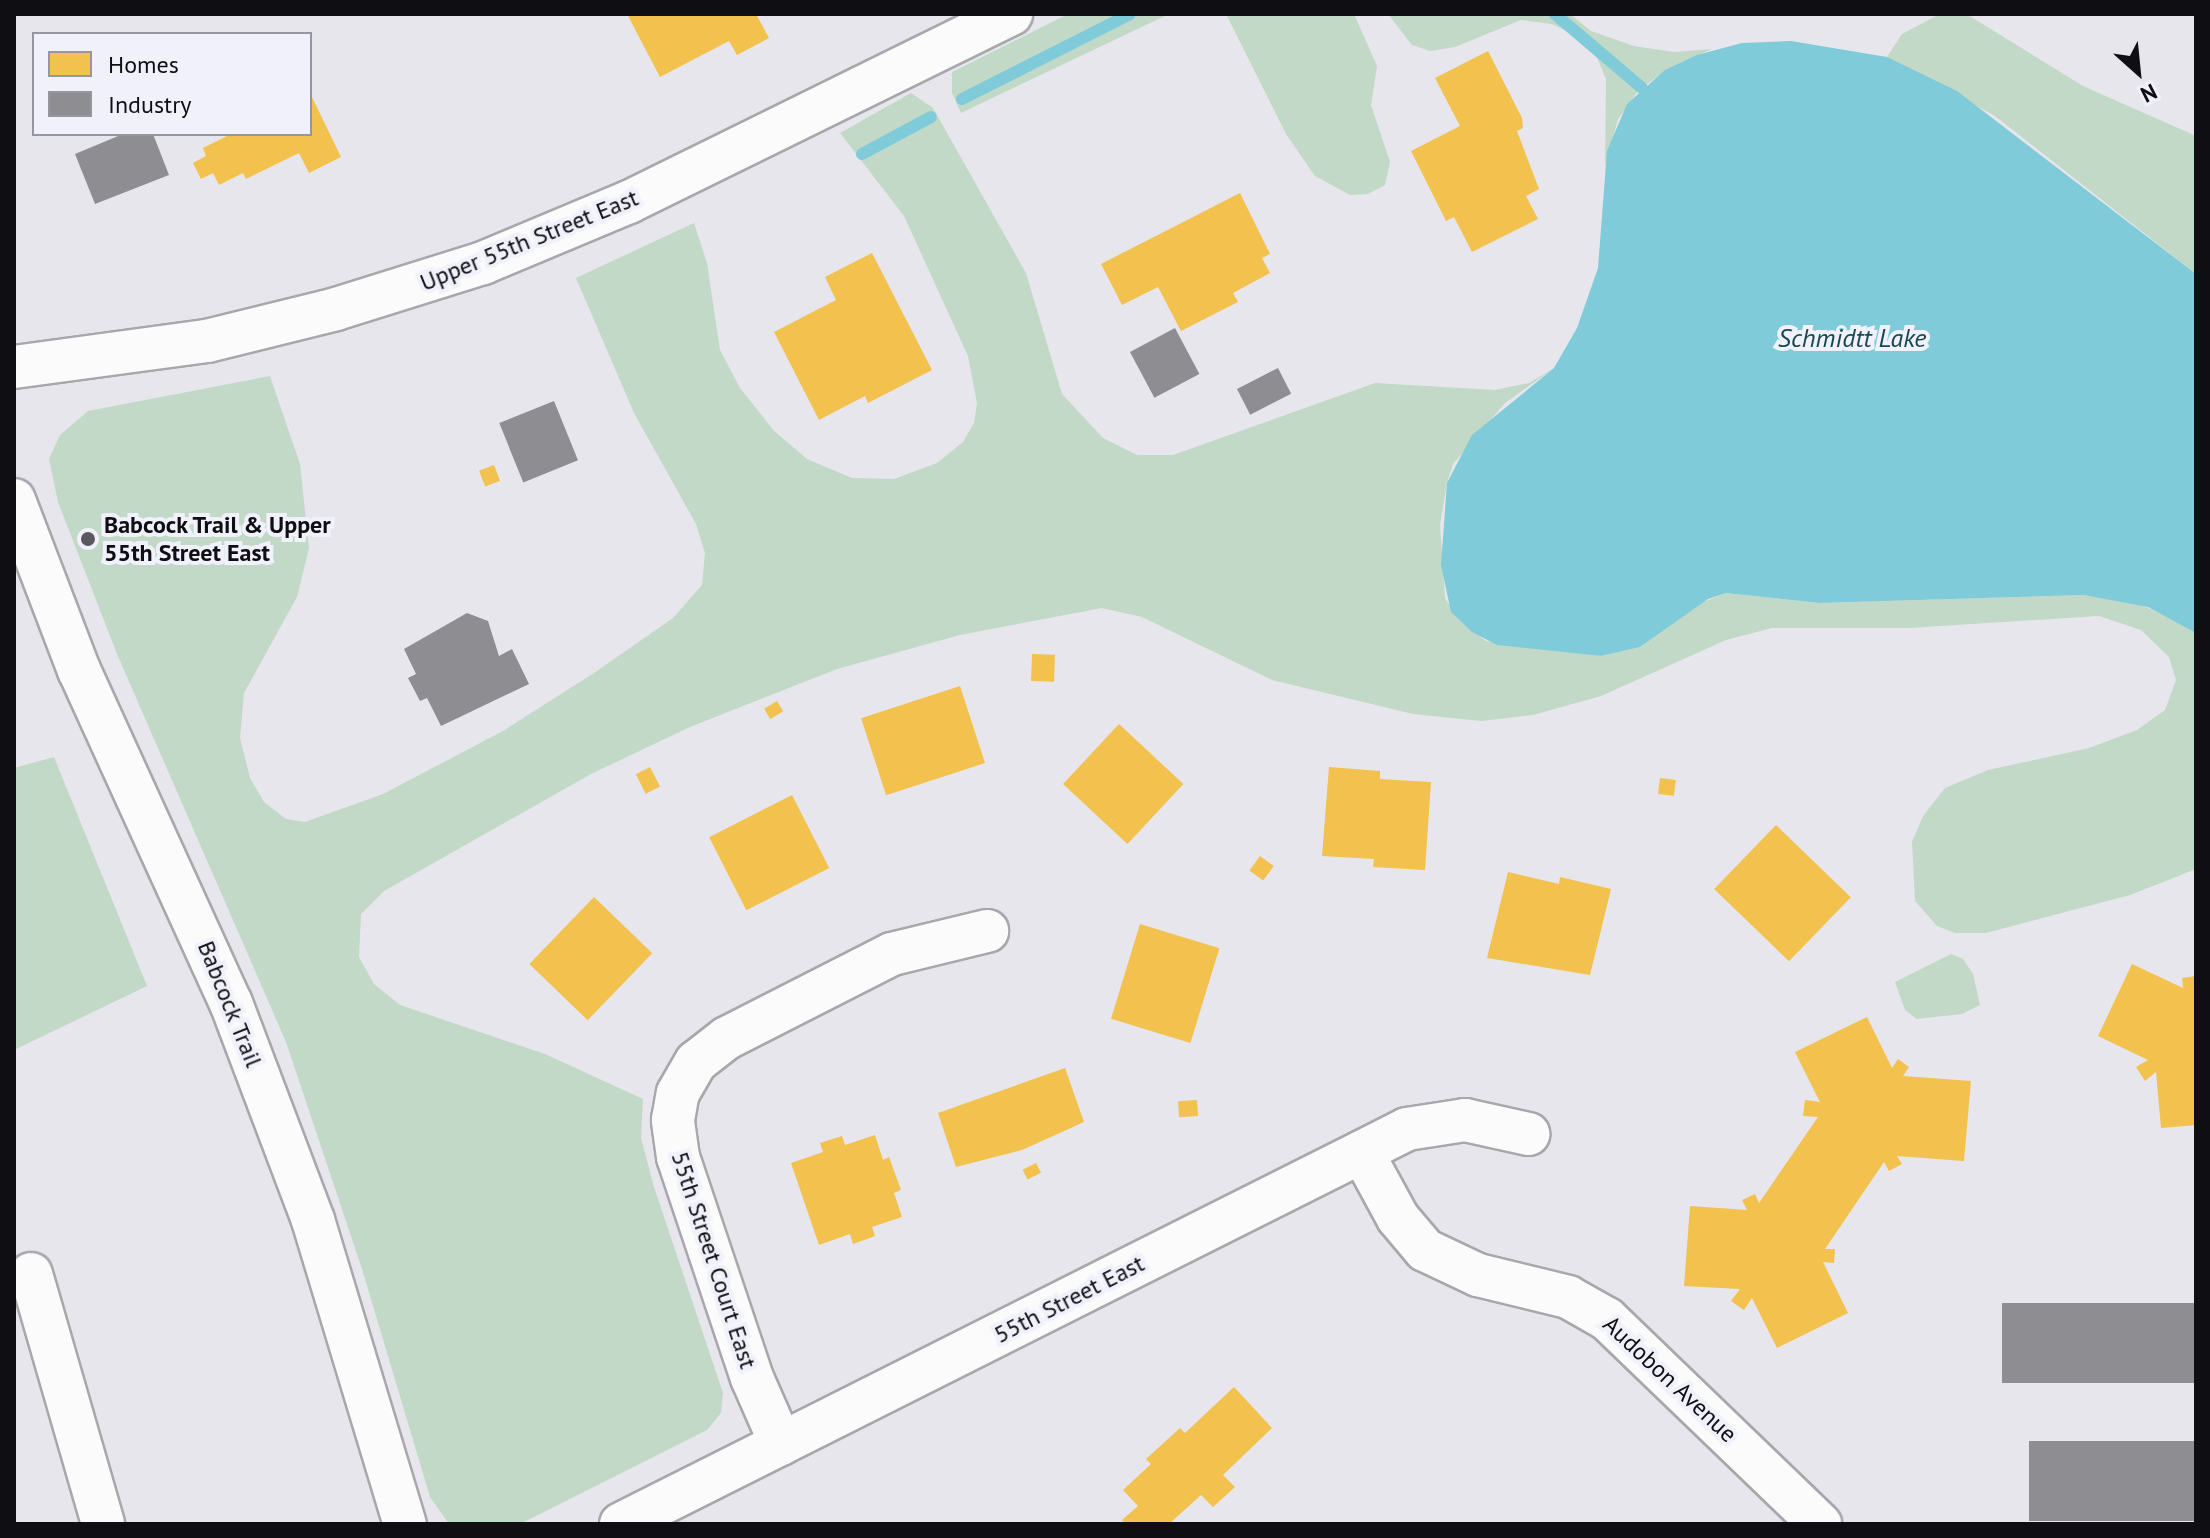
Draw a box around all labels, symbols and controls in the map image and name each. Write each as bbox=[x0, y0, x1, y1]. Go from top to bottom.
legend bbox=[32, 32, 312, 136]
north arrow bbox=[2098, 32, 2178, 112]
text: Homes bbox=[108, 49, 179, 80]
text: N bbox=[2136, 78, 2162, 109]
text: Industry bbox=[108, 89, 192, 120]
street label: Upper 55th Street East bbox=[416, 183, 642, 297]
water label: Schmidtt Lake bbox=[1778, 322, 1926, 354]
place label: Babcock Trail & Upper 55th Street East bbox=[104, 511, 332, 567]
marker: Babcock Trail & Upper 55th Street East bbox=[79, 530, 97, 548]
street label: Babcock Trail bbox=[191, 936, 269, 1072]
street label: 55th Street Court East bbox=[665, 1148, 763, 1372]
street label: 55th Street East bbox=[989, 1249, 1149, 1349]
street label: Audobon Avenue bbox=[1597, 1309, 1743, 1449]

